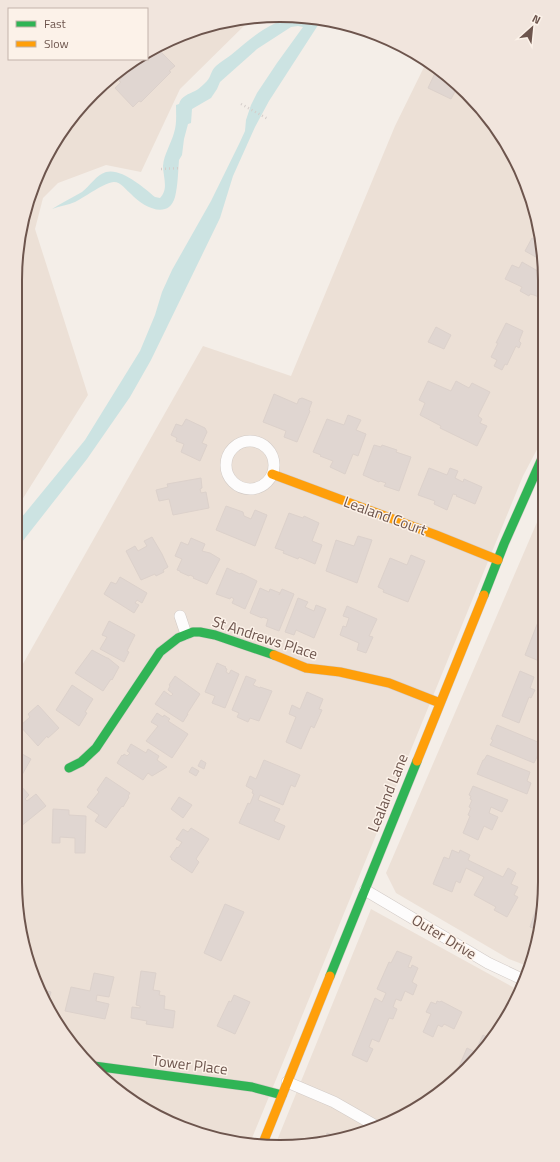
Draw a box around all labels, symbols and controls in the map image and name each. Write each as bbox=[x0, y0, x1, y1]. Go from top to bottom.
legend bbox=[8, 8, 148, 60]
north arrow bbox=[512, 8, 552, 48]
text: N bbox=[530, 10, 544, 28]
text: Fast bbox=[44, 14, 67, 33]
text: Slow bbox=[44, 34, 69, 53]
street label: Lealand Court bbox=[340, 490, 431, 541]
street label: St Andrews Place bbox=[209, 610, 321, 665]
street label: Lealand Lane bbox=[361, 750, 414, 836]
street label: Outer Drive bbox=[407, 908, 481, 965]
street label: Tower Place bbox=[151, 1048, 229, 1081]

